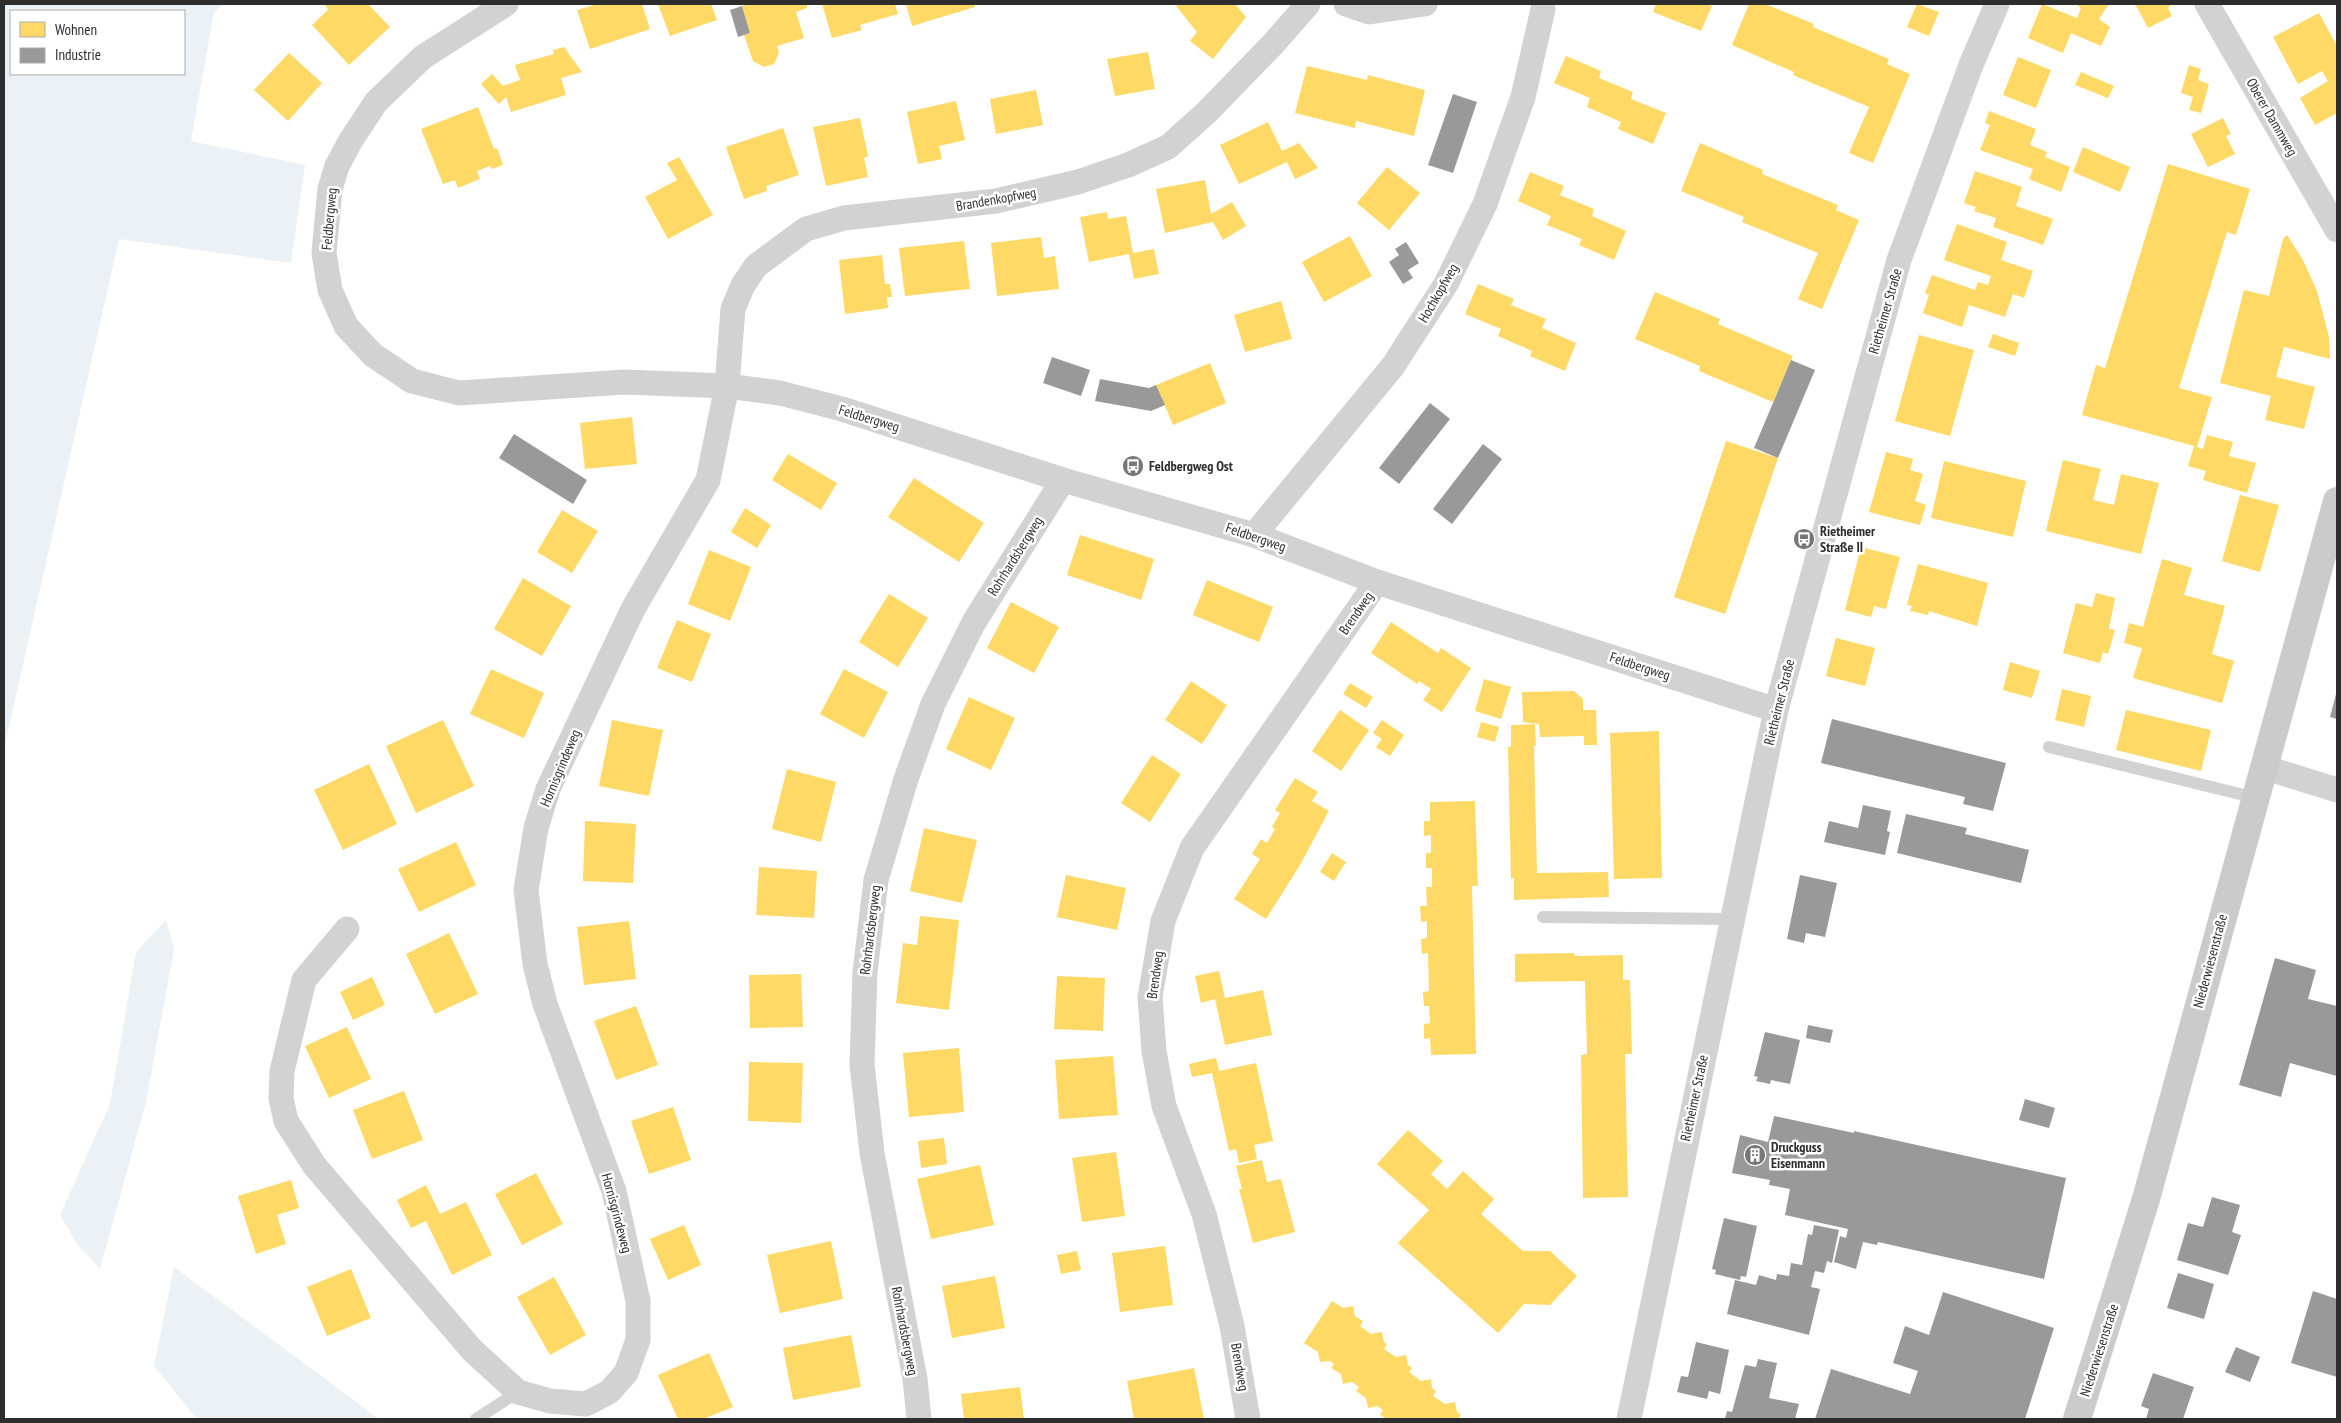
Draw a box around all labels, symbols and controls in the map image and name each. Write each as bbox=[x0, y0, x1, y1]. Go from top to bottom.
legend bbox=[10, 10, 185, 75]
text: Wohnen bbox=[55, 20, 97, 39]
text: Industrie bbox=[55, 45, 101, 64]
street label: Oberer Dammweg bbox=[2242, 75, 2302, 159]
street label: Brandenkopfweg bbox=[955, 183, 1037, 215]
street label: Feldbergweg bbox=[317, 187, 341, 251]
street label: Hochkopfweg bbox=[1414, 260, 1462, 326]
street label: Rietheimer Straße bbox=[1864, 266, 1906, 356]
street label: Feldbergweg bbox=[836, 400, 902, 436]
bus stop icon: Feldbergweg Ost bbox=[1121, 454, 1145, 478]
place label: Feldbergweg Ost bbox=[1149, 457, 1233, 475]
street label: Rohrhardsbergweg bbox=[983, 513, 1047, 599]
street label: Feldbergweg bbox=[1224, 518, 1288, 556]
place label: Rietheimer Straße II bbox=[1820, 522, 1876, 556]
bus stop icon: Rietheimer Straße II bbox=[1792, 527, 1816, 551]
street label: Brendweg bbox=[1335, 588, 1377, 638]
street label: Feldbergweg bbox=[1608, 648, 1672, 684]
street label: Rietheimer Straße bbox=[1760, 657, 1798, 747]
street label: Hornisgrindeweg bbox=[536, 727, 584, 809]
street label: Rohrhardsbergweg bbox=[856, 884, 884, 976]
street label: Niederwiesenstraße bbox=[2189, 912, 2231, 1010]
street label: Brendweg bbox=[1143, 950, 1167, 1000]
street label: Rietheimer Straße bbox=[1676, 1053, 1712, 1143]
place label: Druckguss Eisenmann bbox=[1771, 1138, 1825, 1172]
building icon: Druckguss Eisenmann bbox=[1743, 1143, 1767, 1167]
street label: Hornisgrindeweg bbox=[598, 1171, 636, 1255]
street label: Rohrhardsbergweg bbox=[888, 1285, 922, 1377]
street label: Niederwiesenstraße bbox=[2076, 1301, 2123, 1399]
street label: Brendweg bbox=[1227, 1342, 1253, 1392]

